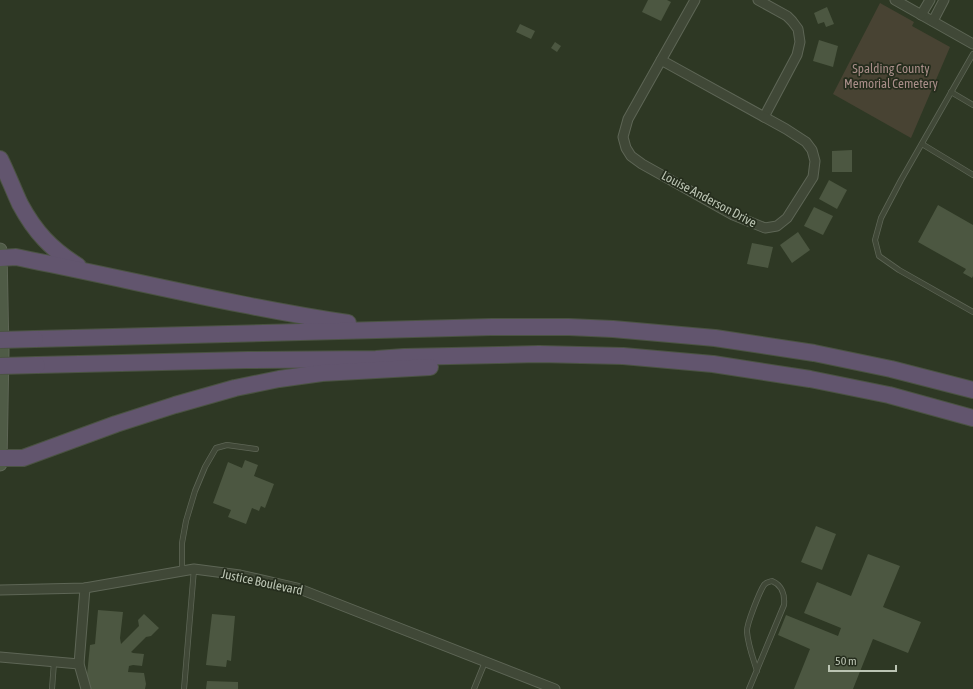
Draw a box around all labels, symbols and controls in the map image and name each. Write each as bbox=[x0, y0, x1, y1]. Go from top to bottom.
park label: Spalding County Memorial Cemetery bbox=[844, 61, 939, 91]
street label: Louise Anderson Drive bbox=[659, 168, 759, 230]
street label: Justice Boulevard bbox=[220, 566, 304, 598]
scale bar bbox=[829, 647, 896, 673]
text: 50 m bbox=[835, 654, 857, 668]

